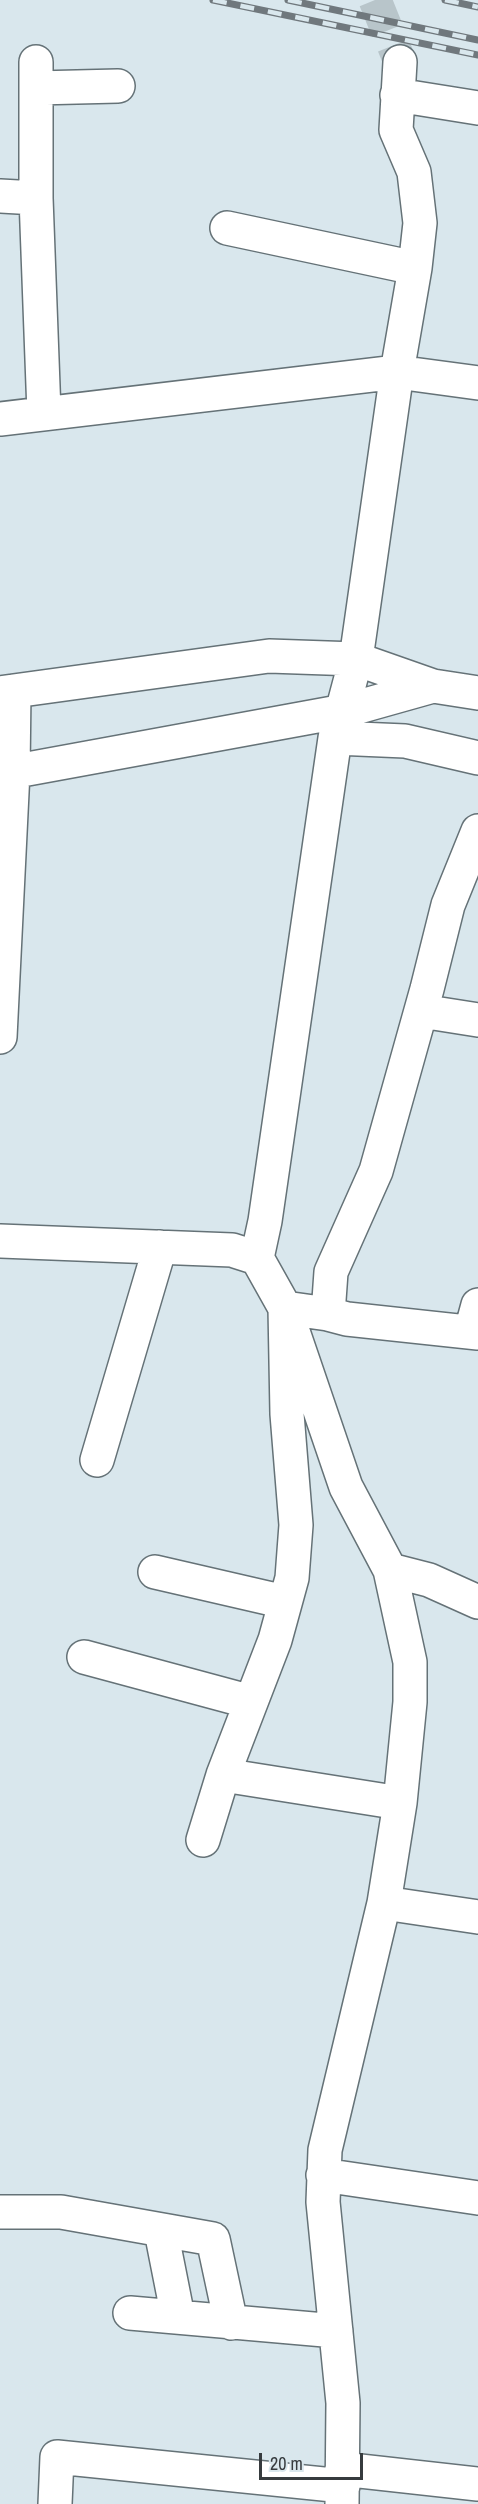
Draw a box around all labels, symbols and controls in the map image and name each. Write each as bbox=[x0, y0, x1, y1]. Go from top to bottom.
scale bar bbox=[262, 2441, 366, 2479]
text: 20 m bbox=[270, 2451, 303, 2476]

